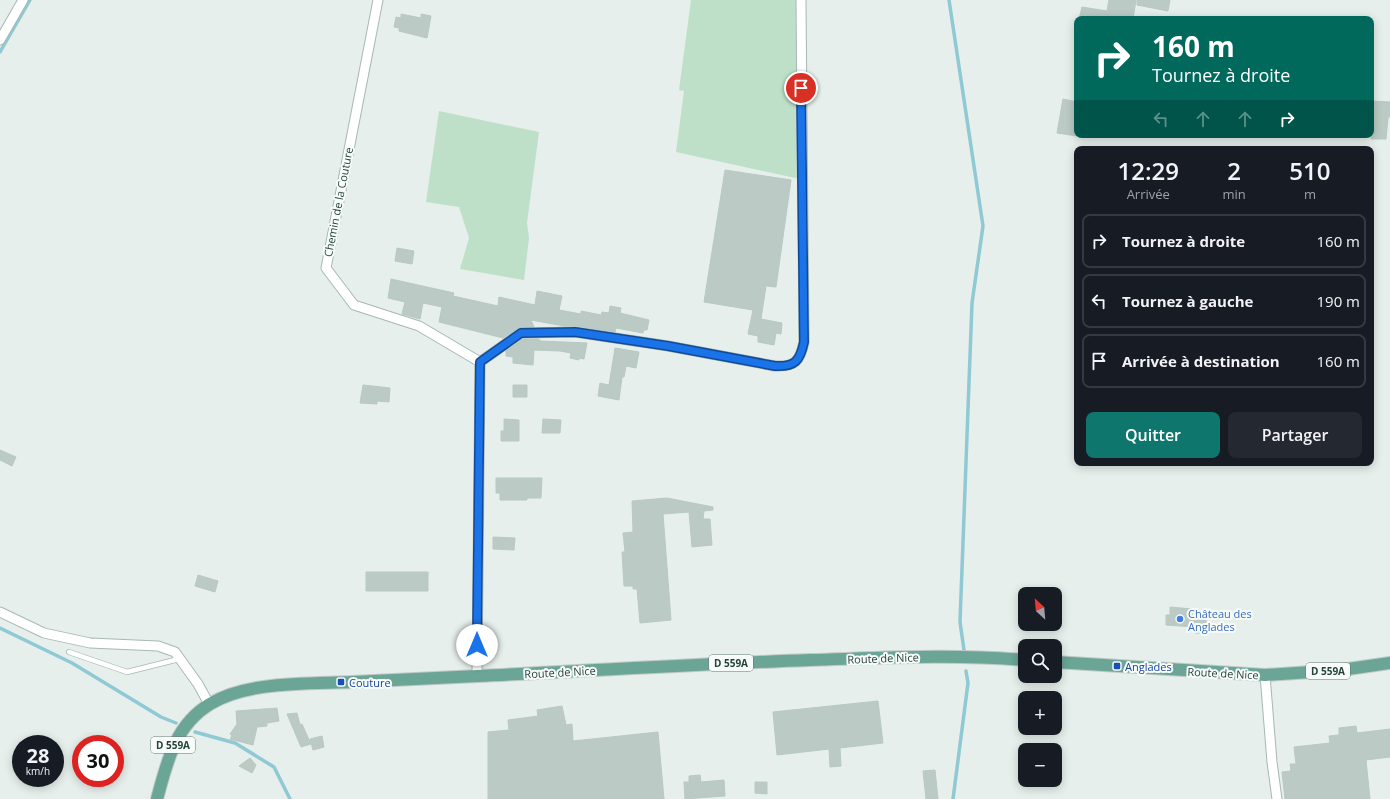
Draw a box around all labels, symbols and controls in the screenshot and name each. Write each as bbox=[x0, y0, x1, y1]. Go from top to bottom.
text: 160 m bbox=[1152, 27, 1235, 65]
icon: right bbox=[1086, 32, 1138, 84]
text: Tournez à droite bbox=[1152, 63, 1290, 87]
pin bbox=[784, 71, 818, 105]
icon: arrive bbox=[790, 77, 812, 99]
icon: left bbox=[1150, 108, 1172, 130]
icon: ahead bbox=[1192, 108, 1214, 130]
icon: ahead bbox=[1234, 108, 1256, 130]
icon: right bbox=[1276, 108, 1298, 130]
street label: Chemin de la Couture bbox=[320, 146, 356, 258]
text: 12:29 bbox=[1118, 154, 1179, 187]
text: 2 bbox=[1227, 154, 1241, 187]
text: 510 bbox=[1289, 154, 1330, 187]
text: Arrivée bbox=[1127, 185, 1170, 203]
text: min bbox=[1223, 185, 1246, 203]
text: m bbox=[1304, 185, 1316, 203]
icon: right bbox=[1088, 230, 1110, 252]
text: Tournez à droite bbox=[1122, 231, 1245, 251]
text: 160 m bbox=[1316, 231, 1360, 251]
icon: left bbox=[1088, 290, 1110, 312]
text: Tournez à gauche bbox=[1122, 291, 1253, 311]
text: 190 m bbox=[1316, 291, 1360, 311]
icon: arrive bbox=[1088, 350, 1110, 372]
text: Arrivée à destination bbox=[1122, 351, 1280, 371]
text: 160 m bbox=[1316, 351, 1360, 371]
button: Quitter bbox=[1086, 412, 1220, 458]
button: Partager bbox=[1228, 412, 1362, 458]
north arrow bbox=[1018, 587, 1062, 631]
map controls bbox=[1018, 587, 1062, 787]
place label: Château des Anglades bbox=[1188, 606, 1252, 634]
marker: Château des Anglades bbox=[1175, 614, 1185, 624]
position arrow bbox=[456, 624, 498, 666]
button: search bbox=[1018, 639, 1062, 683]
street label: Route de Nice bbox=[847, 649, 919, 667]
road number: D 559A bbox=[709, 655, 753, 671]
place label: Anglades bbox=[1125, 659, 1172, 674]
marker: Anglades bbox=[1112, 661, 1122, 671]
street label: Route de Nice bbox=[524, 663, 596, 681]
road number: D 559A bbox=[1306, 663, 1350, 679]
street label: Route de Nice bbox=[1187, 664, 1259, 682]
place label: Couture bbox=[349, 675, 391, 690]
marker: Couture bbox=[336, 677, 346, 687]
button: + bbox=[1018, 691, 1062, 735]
speed limit sign: 30 bbox=[72, 735, 124, 787]
road number: D 559A bbox=[151, 737, 195, 753]
text: 28 bbox=[27, 742, 49, 769]
button: − bbox=[1018, 743, 1062, 787]
text: km/h bbox=[26, 764, 50, 778]

